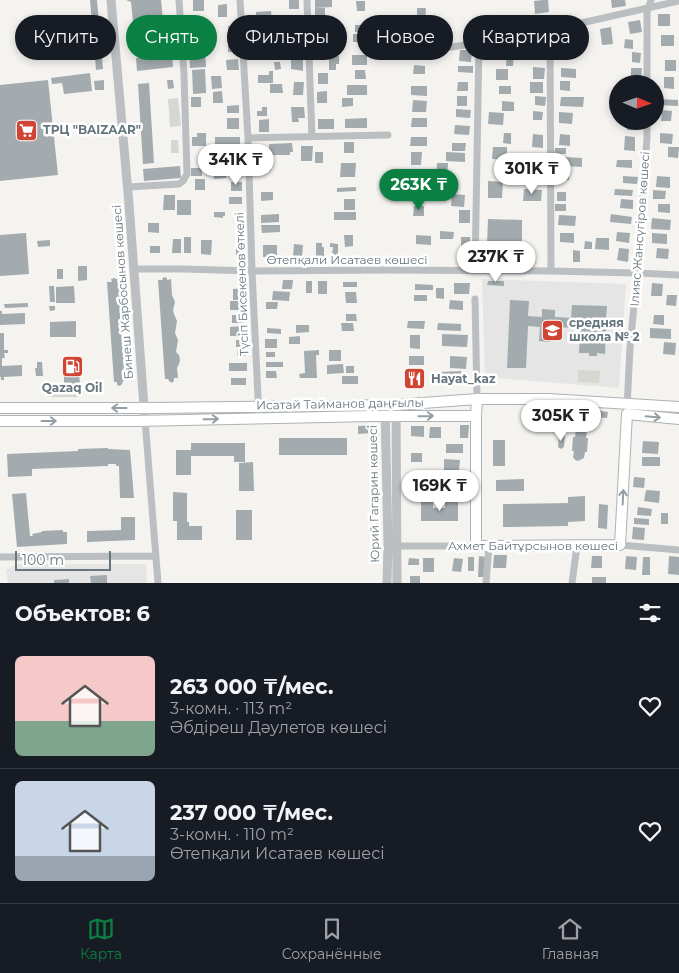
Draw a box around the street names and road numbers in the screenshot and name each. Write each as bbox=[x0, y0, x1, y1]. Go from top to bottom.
street label: Ілияс Жансүгіров көшесі bbox=[627, 151, 652, 307]
street label: Бинеш Жарбосынов көшесі bbox=[109, 204, 136, 380]
street label: Түсіп Бисекенов өткелі bbox=[231, 212, 252, 356]
street label: Өтепқали Исатаев көшесі bbox=[267, 252, 427, 267]
street label: Исатай Тайманов даңғылы bbox=[256, 395, 424, 412]
street label: Юрий Гагарин көшесі bbox=[365, 425, 382, 563]
street label: Ахмет Байтұрсынов көшесі bbox=[448, 538, 618, 553]

